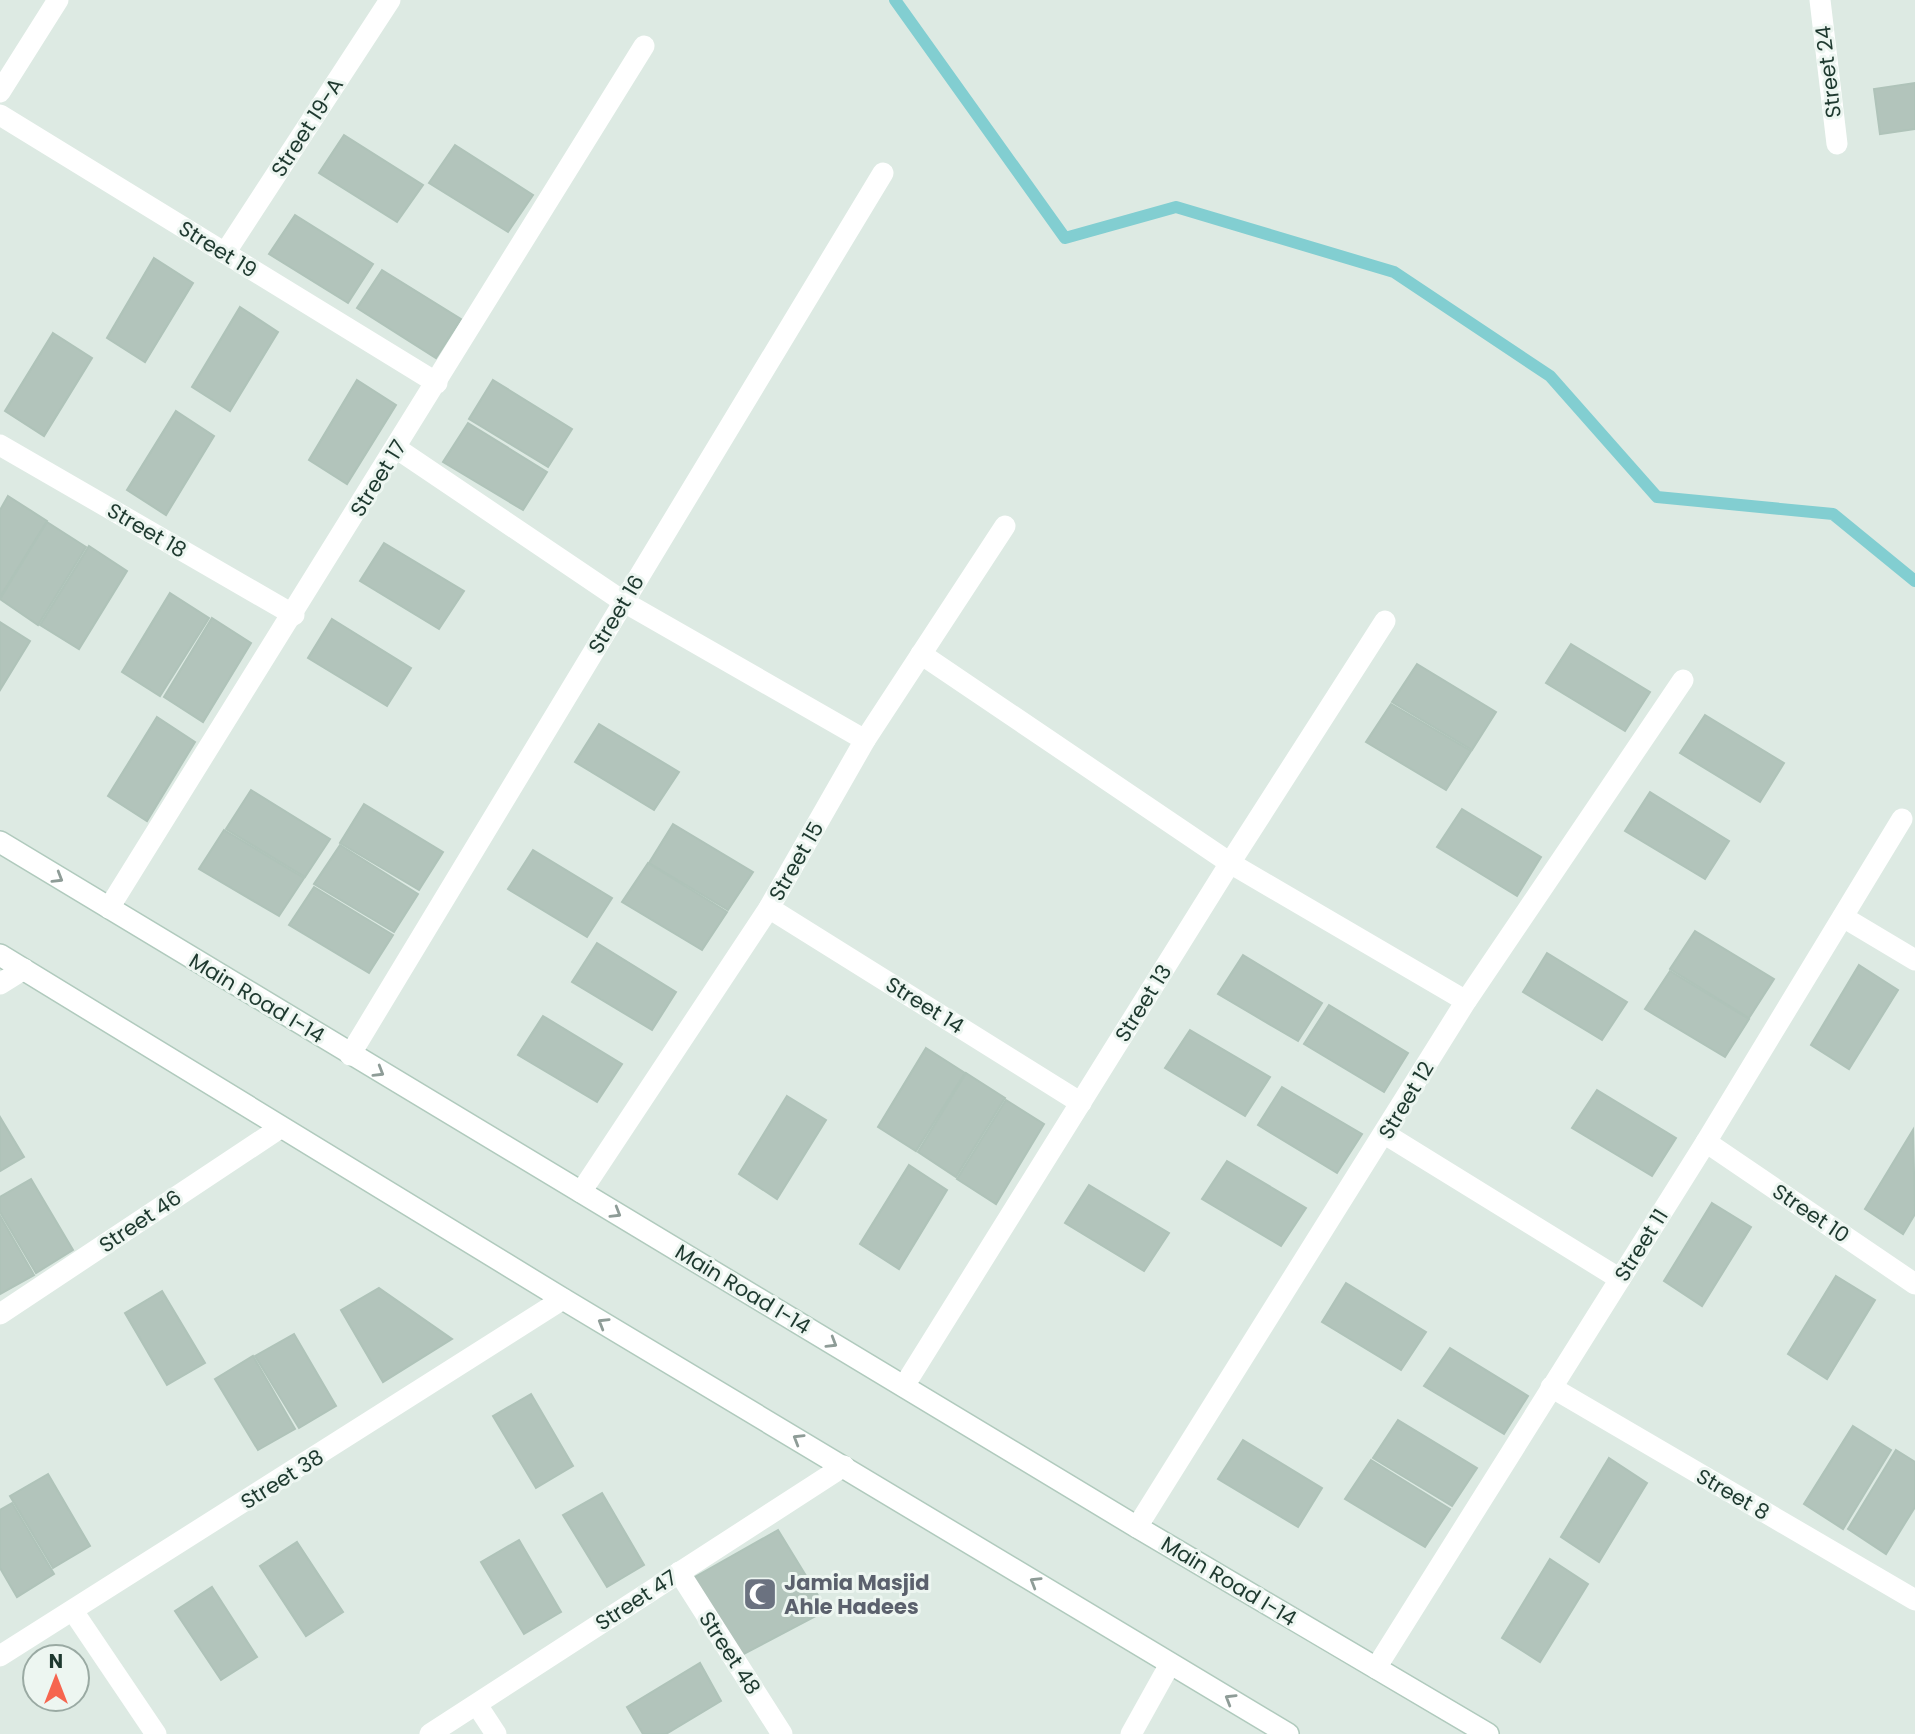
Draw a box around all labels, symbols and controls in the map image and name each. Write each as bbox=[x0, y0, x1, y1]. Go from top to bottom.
street label: Street 24 bbox=[1808, 24, 1848, 120]
street label: Street 19-A bbox=[264, 72, 350, 182]
street label: Street 19 bbox=[173, 214, 263, 284]
street label: Street 17 bbox=[343, 434, 413, 522]
street label: Street 18 bbox=[102, 496, 192, 564]
street label: Street 16 bbox=[581, 569, 651, 659]
street label: Street 15 bbox=[762, 816, 830, 906]
one-way arrow bbox=[51, 869, 64, 882]
street label: Main Road I-14 bbox=[184, 946, 330, 1050]
street label: Street 13 bbox=[1108, 959, 1178, 1047]
street label: Street 14 bbox=[880, 970, 970, 1040]
street label: Street 12 bbox=[1371, 1056, 1441, 1144]
one-way arrow bbox=[371, 1064, 384, 1077]
street label: Street 10 bbox=[1767, 1177, 1855, 1249]
street label: Street 46 bbox=[93, 1183, 187, 1259]
street label: Street 11 bbox=[1607, 1203, 1675, 1287]
one-way arrow bbox=[609, 1205, 622, 1218]
street label: Main Road I-14 bbox=[670, 1237, 816, 1341]
one-way arrow bbox=[597, 1318, 610, 1331]
one-way arrow bbox=[825, 1335, 838, 1348]
one-way arrow bbox=[792, 1435, 805, 1448]
street label: Street 38 bbox=[235, 1442, 329, 1516]
street label: Street 8 bbox=[1691, 1461, 1775, 1527]
street label: Main Road I-14 bbox=[1156, 1529, 1302, 1633]
street label: Street 47 bbox=[590, 1563, 682, 1637]
place label: Jamia Masjid Ahle Hadees bbox=[784, 1568, 929, 1621]
mosque icon: Jamia Masjid Ahle Hadees bbox=[741, 1575, 779, 1613]
one-way arrow bbox=[1029, 1577, 1042, 1590]
street label: Street 48 bbox=[692, 1606, 768, 1700]
north arrow bbox=[21, 1643, 91, 1713]
text: N bbox=[49, 1648, 63, 1675]
one-way arrow bbox=[1224, 1694, 1237, 1707]

